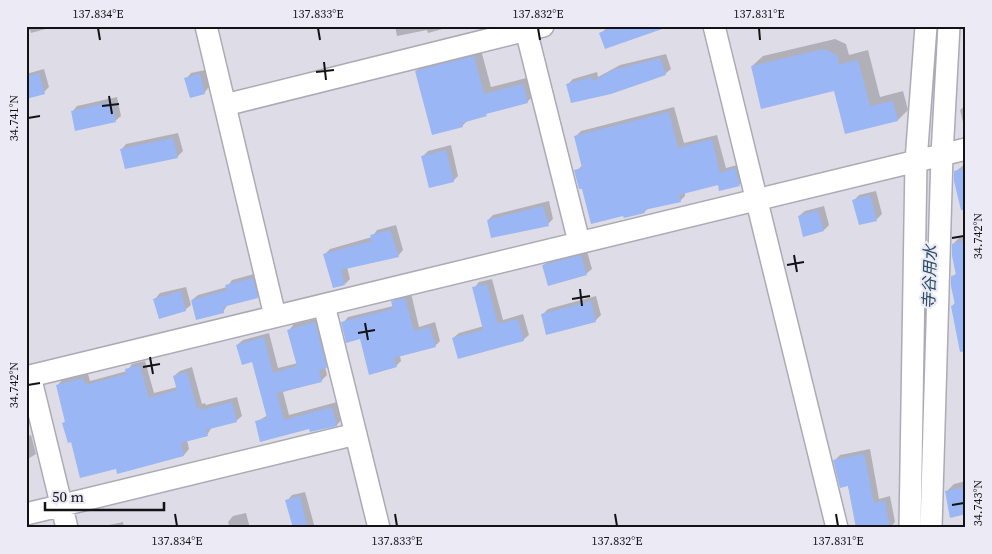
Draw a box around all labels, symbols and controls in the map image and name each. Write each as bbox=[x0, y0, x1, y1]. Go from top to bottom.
text: 137.834°E bbox=[73, 6, 123, 22]
text: 137.833°E bbox=[293, 6, 343, 22]
text: 137.832°E bbox=[513, 6, 563, 22]
text: 137.831°E bbox=[734, 6, 784, 22]
text: 34.741°N bbox=[6, 95, 22, 141]
text: 34.742°N bbox=[970, 213, 986, 259]
water label: 寺谷用水 bbox=[917, 243, 941, 309]
text: 34.742°N bbox=[6, 362, 22, 408]
scale bar bbox=[45, 479, 164, 511]
text: 34.743°N bbox=[970, 480, 986, 526]
text: 50 m bbox=[52, 486, 84, 507]
text: 137.834°E bbox=[152, 533, 202, 549]
text: 137.833°E bbox=[372, 533, 422, 549]
text: 137.832°E bbox=[592, 533, 642, 549]
text: 137.831°E bbox=[813, 533, 863, 549]

